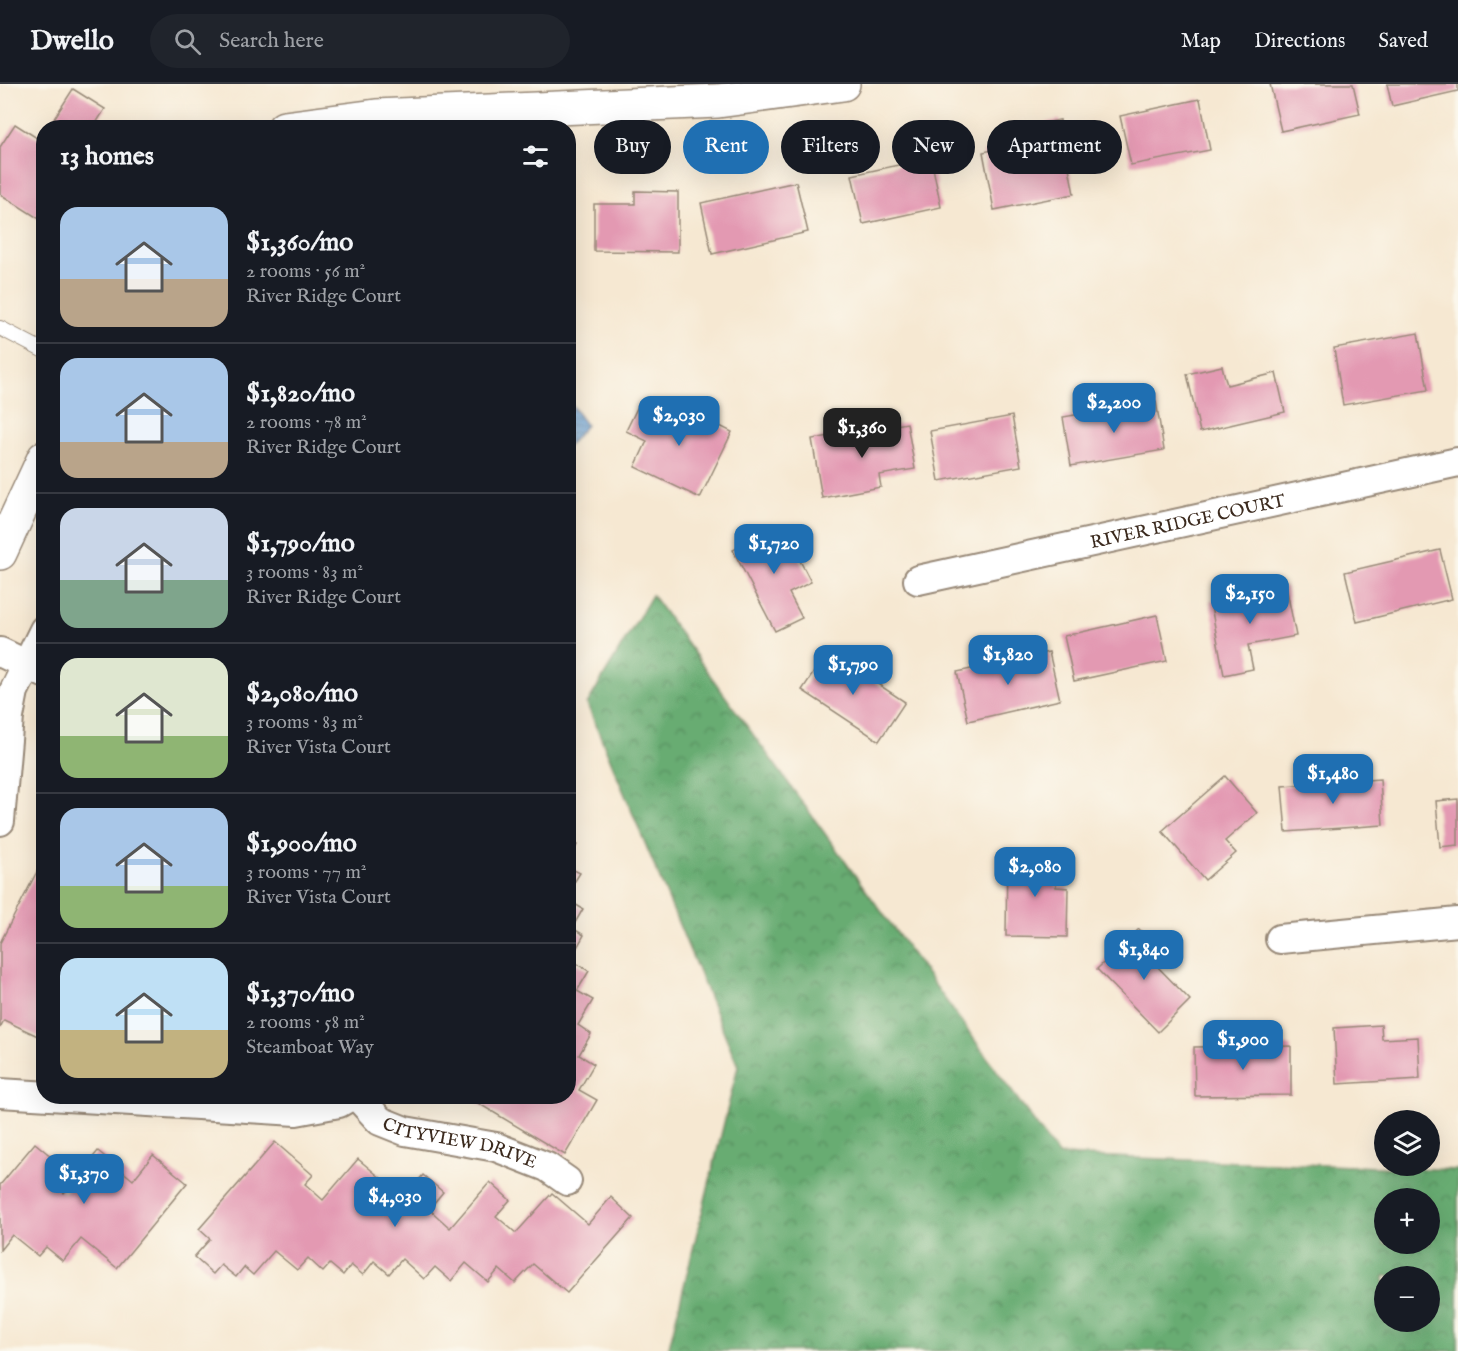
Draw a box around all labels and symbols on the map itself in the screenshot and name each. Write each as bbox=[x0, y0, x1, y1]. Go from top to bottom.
pin: $2,200 bbox=[1065, 383, 1163, 434]
pin: $2,030 bbox=[630, 396, 728, 447]
pin: $1,360 bbox=[813, 408, 911, 459]
street label: RIVER RIDGE COURT bbox=[1088, 490, 1288, 555]
pin: $1,720 bbox=[725, 524, 823, 575]
pin: $2,150 bbox=[1201, 574, 1299, 625]
pin: $1,820 bbox=[959, 635, 1057, 686]
pin: $1,790 bbox=[804, 645, 902, 696]
pin: $1,480 bbox=[1284, 754, 1382, 805]
pin: $2,080 bbox=[986, 847, 1084, 898]
pin: $1,840 bbox=[1095, 930, 1193, 981]
pin: $1,900 bbox=[1194, 1020, 1292, 1071]
street label: CITYVIEW DRIVE bbox=[379, 1113, 540, 1175]
pin: $1,370 bbox=[35, 1154, 133, 1205]
pin: $4,030 bbox=[346, 1177, 444, 1228]

